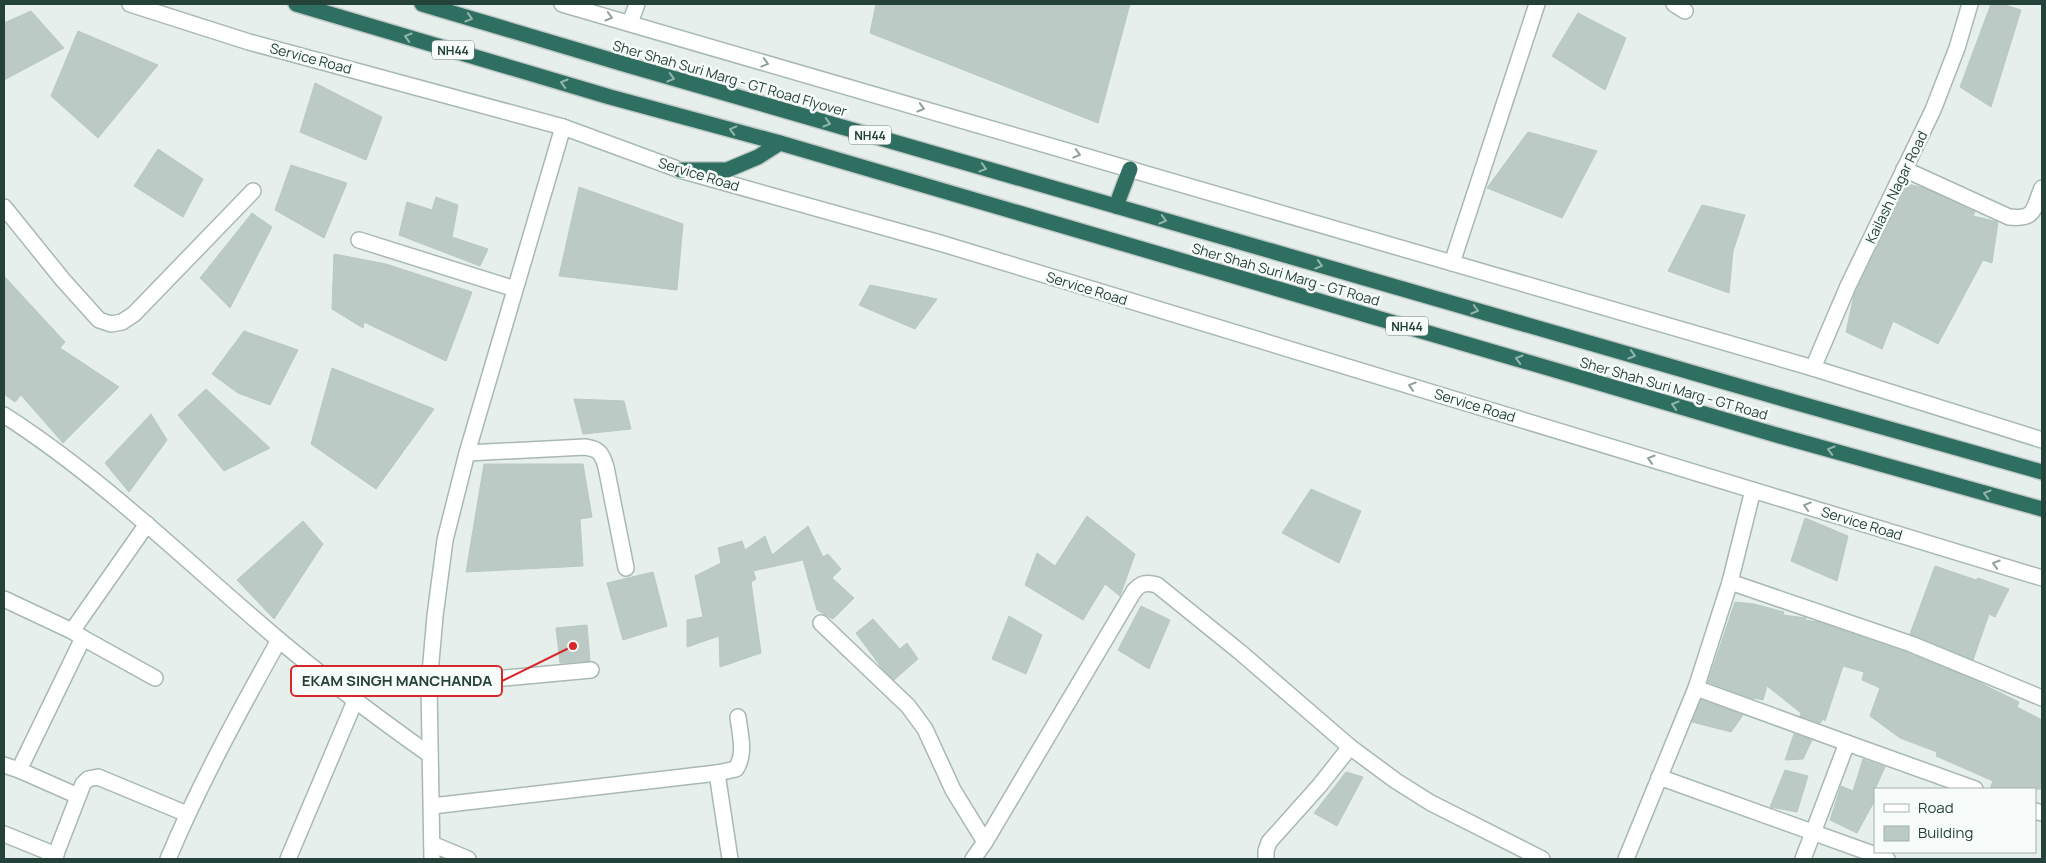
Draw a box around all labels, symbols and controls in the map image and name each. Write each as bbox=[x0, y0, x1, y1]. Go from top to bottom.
one-way arrow bbox=[464, 12, 472, 22]
one-way arrow bbox=[604, 12, 613, 22]
one-way arrow bbox=[404, 32, 413, 42]
street label: Sher Shah Suri Marg - GT Road Flyover bbox=[611, 35, 849, 121]
street label: Service Road bbox=[268, 38, 354, 78]
road number: NH44 bbox=[432, 40, 474, 60]
one-way arrow bbox=[760, 57, 769, 67]
one-way arrow bbox=[667, 72, 675, 82]
one-way arrow bbox=[560, 78, 568, 88]
one-way arrow bbox=[916, 103, 925, 113]
one-way arrow bbox=[823, 117, 831, 127]
one-way arrow bbox=[728, 125, 737, 136]
road number: NH44 bbox=[849, 126, 891, 144]
street label: Kailash Nagar Road bbox=[1860, 127, 1932, 247]
one-way arrow bbox=[1072, 148, 1081, 158]
street label: Service Road bbox=[656, 153, 742, 195]
one-way arrow bbox=[979, 162, 987, 172]
one-way arrow bbox=[1159, 214, 1167, 224]
street label: Sher Shah Suri Marg - GT Road bbox=[1190, 238, 1382, 310]
one-way arrow bbox=[1315, 259, 1323, 269]
street label: Service Road bbox=[1044, 267, 1130, 309]
one-way arrow bbox=[1471, 305, 1479, 315]
road number: NH44 bbox=[1386, 316, 1428, 336]
one-way arrow bbox=[1627, 350, 1635, 360]
street label: Sher Shah Suri Marg - GT Road bbox=[1578, 352, 1770, 424]
one-way arrow bbox=[1515, 355, 1523, 365]
one-way arrow bbox=[1408, 382, 1417, 392]
street label: Service Road bbox=[1432, 384, 1518, 426]
one-way arrow bbox=[1671, 401, 1679, 411]
one-way arrow bbox=[1827, 446, 1835, 456]
one-way arrow bbox=[1648, 454, 1656, 464]
one-way arrow bbox=[1983, 489, 1992, 500]
one-way arrow bbox=[1803, 502, 1811, 512]
street label: Service Road bbox=[1819, 502, 1905, 544]
one-way arrow bbox=[1992, 560, 2000, 570]
callout: EKAM SINGH MANCHANDA bbox=[291, 666, 502, 696]
text: EKAM SINGH MANCHANDA bbox=[302, 670, 492, 691]
legend bbox=[1874, 788, 2036, 853]
text: Road bbox=[1918, 797, 1954, 818]
text: Building bbox=[1918, 822, 1973, 843]

